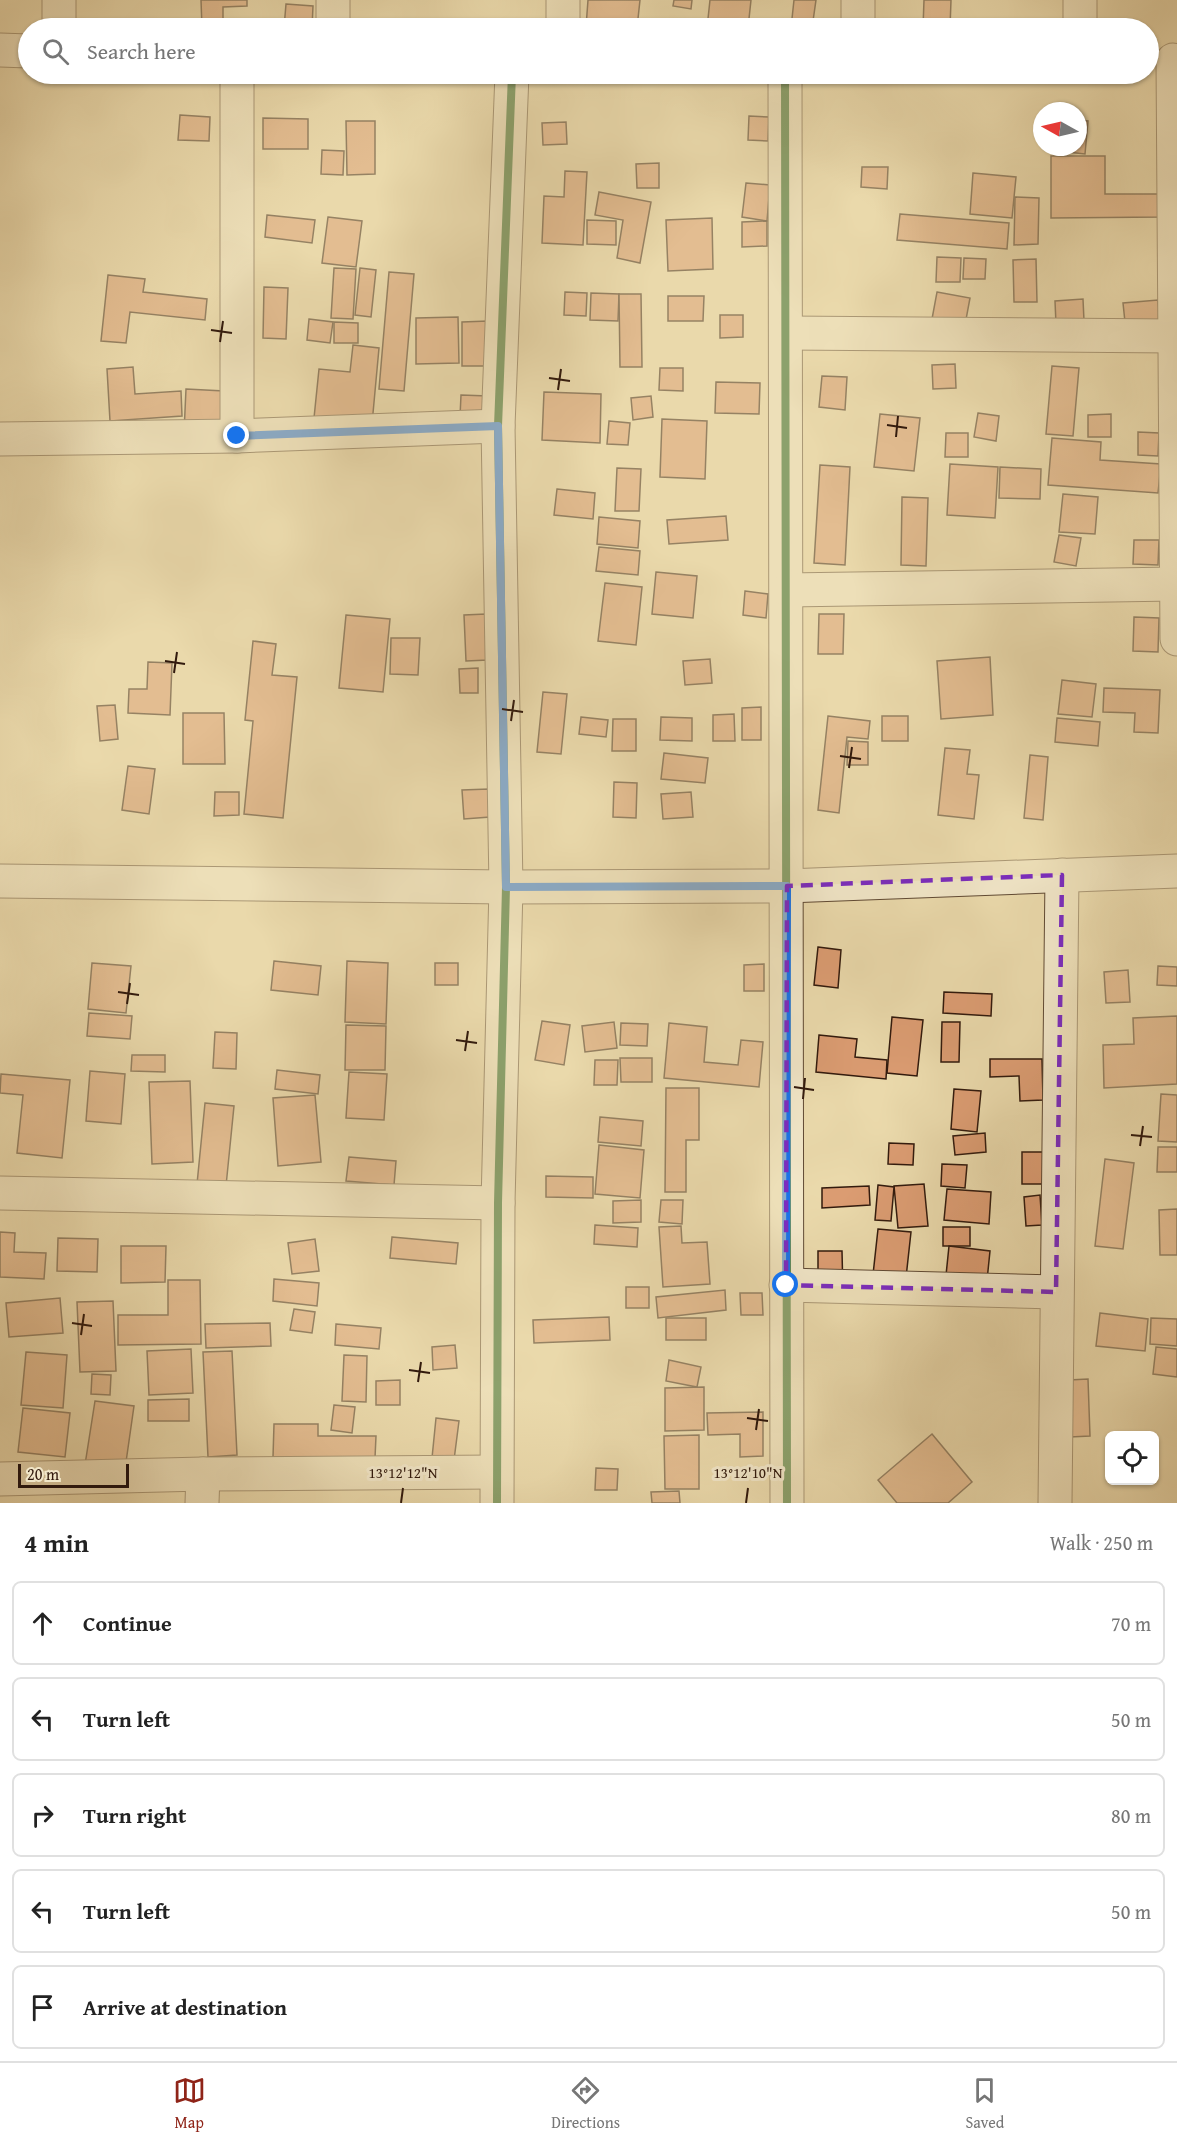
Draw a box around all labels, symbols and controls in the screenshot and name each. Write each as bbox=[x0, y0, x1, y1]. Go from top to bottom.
search box bbox=[18, 18, 1159, 84]
icon: search bbox=[39, 35, 72, 68]
text: Search here bbox=[87, 35, 196, 67]
north arrow bbox=[1033, 102, 1087, 156]
route end bbox=[223, 422, 249, 448]
route start bbox=[772, 1271, 798, 1297]
map controls bbox=[1105, 1431, 1159, 1485]
button: locate bbox=[1105, 1431, 1159, 1485]
scale bar bbox=[18, 1461, 129, 1488]
text: 20 m bbox=[27, 1462, 59, 1486]
text: 13°12'12"N bbox=[369, 1462, 438, 1483]
text: 13°12'10"N bbox=[714, 1462, 783, 1483]
text: 4 min bbox=[24, 1523, 89, 1562]
text: Walk · 250 m bbox=[1050, 1528, 1153, 1557]
icon: ahead bbox=[26, 1607, 59, 1640]
text: Continue bbox=[83, 1607, 172, 1639]
text: 70 m bbox=[1111, 1609, 1151, 1638]
icon: left bbox=[26, 1703, 59, 1736]
text: Turn left bbox=[83, 1703, 170, 1735]
text: 50 m bbox=[1111, 1705, 1151, 1734]
icon: right bbox=[26, 1799, 59, 1832]
text: Turn right bbox=[83, 1799, 186, 1831]
text: 80 m bbox=[1111, 1801, 1151, 1830]
icon: left bbox=[26, 1895, 59, 1928]
text: Turn left bbox=[83, 1895, 170, 1927]
text: 50 m bbox=[1111, 1897, 1151, 1926]
icon: arrive bbox=[26, 1991, 59, 2024]
text: Arrive at destination bbox=[83, 1991, 287, 2023]
tab: Map bbox=[173, 2074, 206, 2134]
tab: Directions bbox=[551, 2074, 620, 2134]
tab: Saved bbox=[965, 2074, 1004, 2134]

